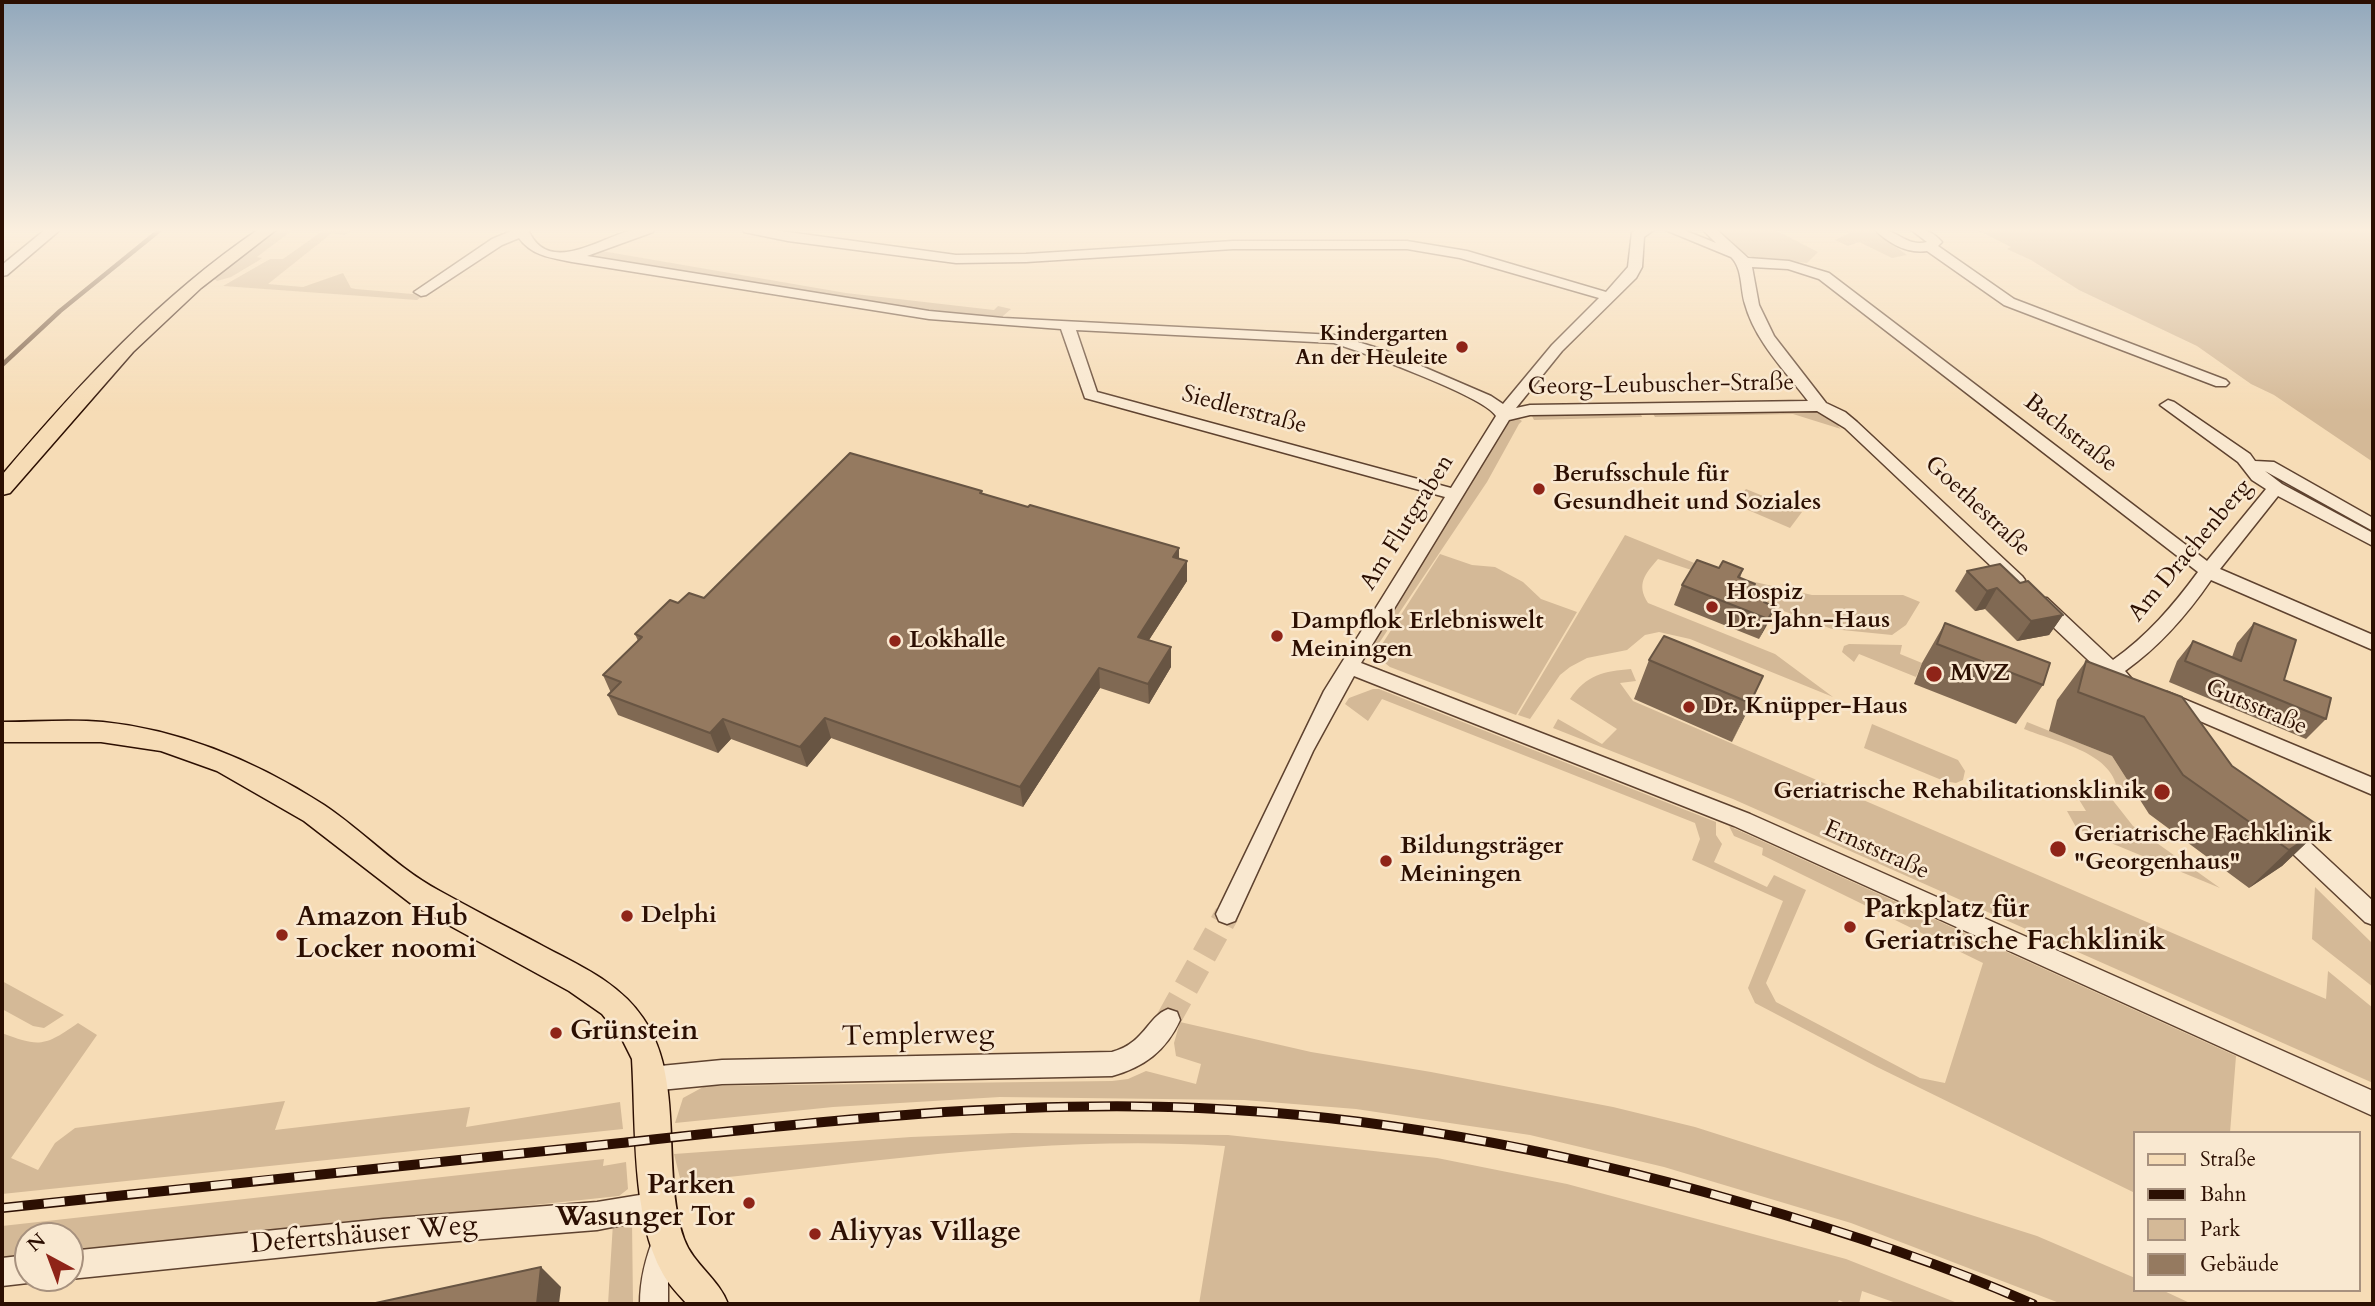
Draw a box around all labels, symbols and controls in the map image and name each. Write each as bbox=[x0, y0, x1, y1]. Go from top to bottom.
place label: Kindergarten An der Heuleite bbox=[1295, 322, 1448, 372]
marker: Kindergarten An der Heuleite bbox=[1454, 339, 1470, 355]
street label: Georg-Leubuscher-Straße bbox=[1527, 369, 1795, 403]
street label: Siedlerstraße bbox=[1178, 381, 1310, 441]
street label: Bachstraße bbox=[2018, 389, 2122, 479]
street label: Am Flutgraben bbox=[1355, 450, 1461, 596]
street label: Goethestraße bbox=[1918, 451, 2036, 563]
place label: Berufsschule für Gesundheit und Soziales bbox=[1553, 461, 1821, 517]
street label: Am Drachenberg bbox=[2123, 474, 2259, 628]
marker: Berufsschule für Gesundheit und Soziales bbox=[1531, 481, 1547, 497]
place label: Hospiz Dr.-Jahn-Haus bbox=[1726, 579, 1890, 635]
marker: Hospiz Dr.-Jahn-Haus bbox=[1704, 599, 1720, 615]
place label: Dampflok Erlebniswelt Meiningen bbox=[1291, 608, 1544, 664]
place label: Lokhalle bbox=[909, 627, 1006, 655]
marker: Dampflok Erlebniswelt Meiningen bbox=[1269, 628, 1285, 644]
marker: Lokhalle bbox=[887, 633, 903, 649]
place label: MVZ bbox=[1950, 660, 2010, 688]
marker: MVZ bbox=[1924, 664, 1944, 684]
street label: Gutsstraße bbox=[2201, 674, 2311, 742]
place label: Dr. Knüpper-Haus bbox=[1703, 693, 1908, 721]
marker: Dr. Knüpper-Haus bbox=[1681, 699, 1697, 715]
place label: Geriatrische Rehabilitationsklinik bbox=[1773, 778, 2146, 806]
marker: Geriatrische Rehabilitationsklinik bbox=[2152, 782, 2172, 802]
street label: Ernststraße bbox=[1819, 815, 1933, 887]
place label: Geriatrische Fachklinik "Georgenhaus" bbox=[2074, 821, 2332, 877]
place label: Bildungsträger Meiningen bbox=[1400, 833, 1563, 889]
marker: Geriatrische Fachklinik "Georgenhaus" bbox=[2048, 839, 2068, 859]
marker: Bildungsträger Meiningen bbox=[1378, 853, 1394, 869]
place label: Parkplatz für Geriatrische Fachklinik bbox=[1864, 894, 2166, 960]
place label: Amazon Hub Locker noomi bbox=[296, 902, 477, 968]
place label: Delphi bbox=[641, 902, 717, 930]
marker: Delphi bbox=[619, 908, 635, 924]
marker: Parkplatz für Geriatrische Fachklinik bbox=[1842, 919, 1858, 935]
marker: Amazon Hub Locker noomi bbox=[274, 927, 290, 943]
place label: Grünstein bbox=[570, 1016, 698, 1050]
street label: Templerweg bbox=[841, 1019, 995, 1055]
marker: Grünstein bbox=[548, 1025, 564, 1041]
legend bbox=[2134, 1131, 2361, 1292]
text: Straße bbox=[2200, 1145, 2256, 1174]
place label: Parken Wasunger Tor bbox=[555, 1170, 735, 1236]
text: Bahn bbox=[2200, 1180, 2247, 1209]
marker: Parken Wasunger Tor bbox=[741, 1195, 757, 1211]
street label: Defertshäuser Weg bbox=[249, 1209, 479, 1263]
text: Park bbox=[2200, 1215, 2240, 1244]
place label: Aliyyas Village bbox=[829, 1217, 1021, 1251]
north arrow bbox=[14, 1222, 84, 1292]
marker: Aliyyas Village bbox=[807, 1226, 823, 1242]
text: N bbox=[22, 1227, 51, 1258]
text: Gebäude bbox=[2200, 1250, 2279, 1279]

